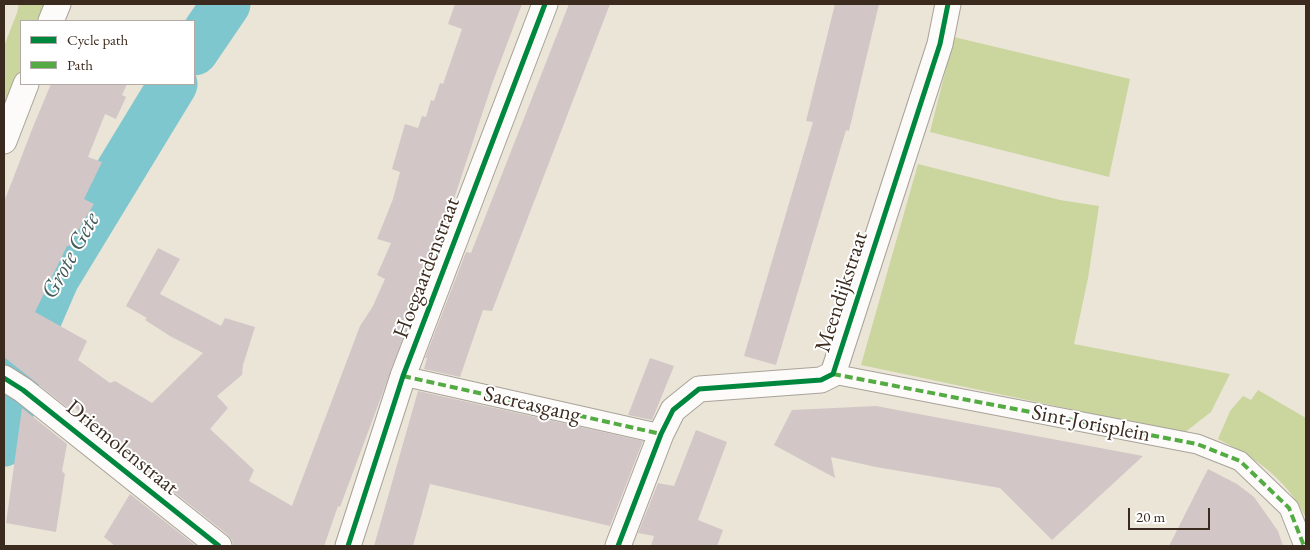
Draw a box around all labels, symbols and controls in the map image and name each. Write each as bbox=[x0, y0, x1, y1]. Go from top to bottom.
legend bbox=[20, 20, 195, 85]
text: Cycle path bbox=[67, 30, 128, 49]
text: Path bbox=[67, 55, 93, 74]
street label: Hoegaardenstraat bbox=[388, 194, 466, 342]
water label: Grote Gete bbox=[35, 208, 107, 304]
street label: Meendijkstraat bbox=[810, 228, 874, 356]
street label: Sacreasgang bbox=[481, 381, 583, 429]
street label: Driemolenstraat bbox=[61, 395, 183, 501]
street label: Sint-Jorisplein bbox=[1029, 400, 1153, 448]
scale bar bbox=[1130, 498, 1212, 530]
text: 20 m bbox=[1136, 507, 1165, 526]

